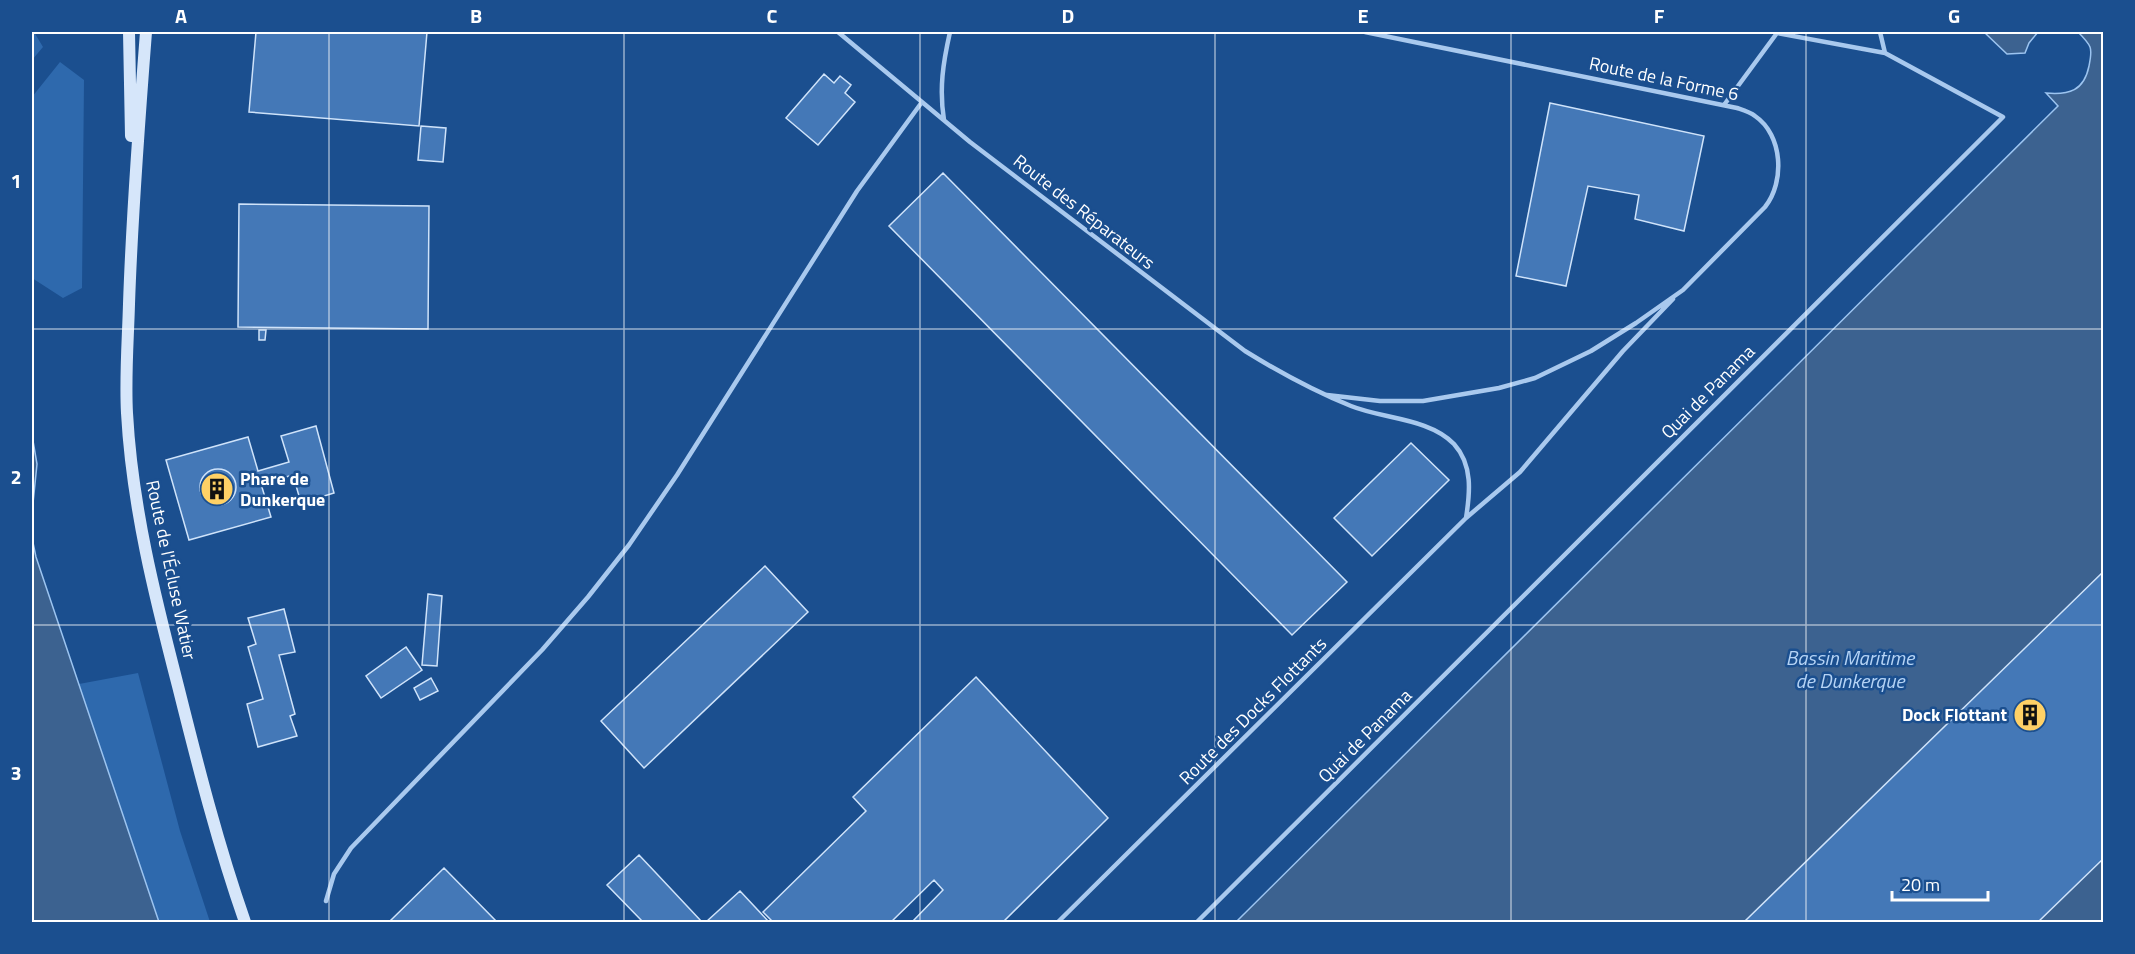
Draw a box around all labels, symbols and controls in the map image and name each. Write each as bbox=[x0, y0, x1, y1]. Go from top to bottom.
text: A bbox=[175, 0, 187, 31]
text: B bbox=[470, 0, 482, 31]
text: C bbox=[767, 0, 778, 31]
text: D bbox=[1062, 0, 1074, 31]
text: E bbox=[1357, 0, 1369, 31]
text: F bbox=[1654, 0, 1665, 31]
text: G bbox=[1948, 0, 1960, 31]
street label: Route de la Forme 6 bbox=[1587, 49, 1741, 108]
street label: Route des Réparateurs bbox=[1008, 148, 1161, 276]
text: 1 bbox=[10, 165, 22, 196]
street label: Quai de Panama bbox=[1655, 339, 1761, 445]
text: 2 bbox=[10, 461, 22, 492]
place label: Phare de Dunkerque bbox=[240, 465, 325, 513]
building icon: Phare de Dunkerque bbox=[199, 471, 235, 507]
street label: Route de l'Écluse Watier bbox=[139, 478, 204, 662]
street label: Route des Docks Flottants bbox=[1173, 631, 1333, 791]
water label: Bassin Maritime de Dunkerque bbox=[1786, 642, 1916, 696]
street label: Quai de Panama bbox=[1312, 683, 1418, 789]
building icon: Dock Flottant bbox=[2012, 697, 2048, 733]
place label: Dock Flottant bbox=[1902, 701, 2007, 728]
text: 3 bbox=[10, 757, 22, 788]
scale bar bbox=[1892, 864, 1988, 902]
text: 20 m bbox=[1901, 871, 1940, 898]

